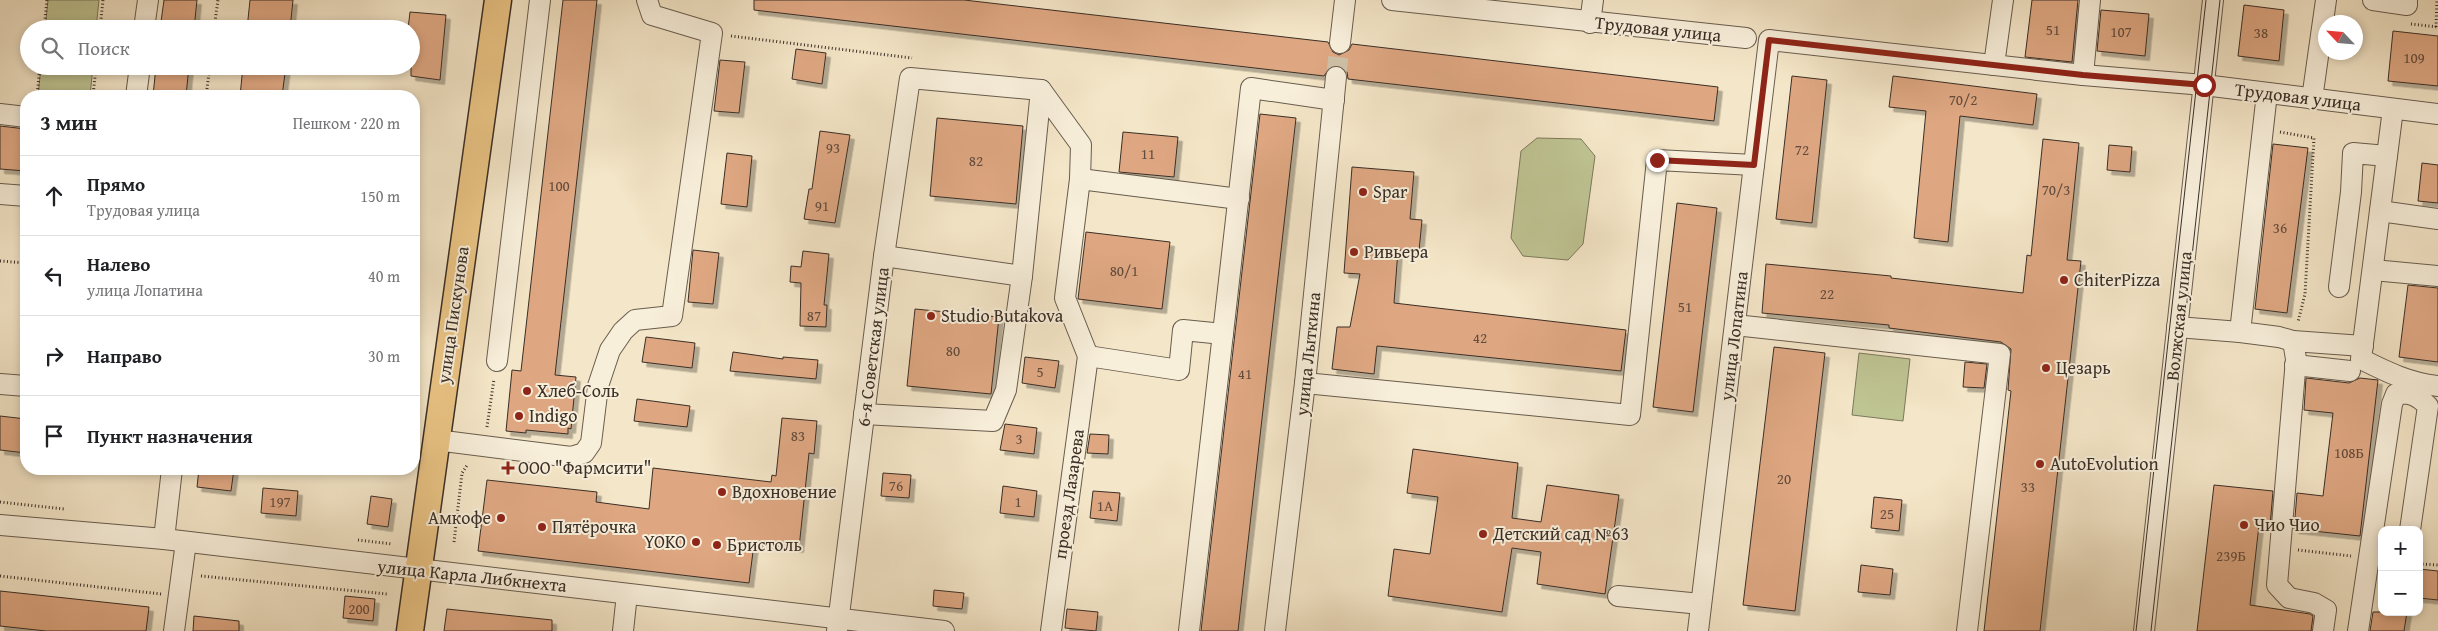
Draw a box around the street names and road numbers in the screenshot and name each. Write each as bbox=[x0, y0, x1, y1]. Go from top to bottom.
street label: Трудовая улица bbox=[1594, 8, 1723, 49]
street label: Трудовая улица bbox=[2233, 75, 2363, 118]
street label: улица Пискунова bbox=[429, 244, 476, 386]
street label: Волжская улица bbox=[2158, 249, 2199, 382]
street label: 6-я Советская улица bbox=[849, 265, 896, 428]
street label: улица Лопатина bbox=[1712, 269, 1755, 403]
street label: улица Лыткина bbox=[1287, 290, 1327, 418]
street label: проезд Лазарева bbox=[1046, 427, 1091, 561]
street label: улица Карла Либкнехта bbox=[375, 552, 569, 599]

